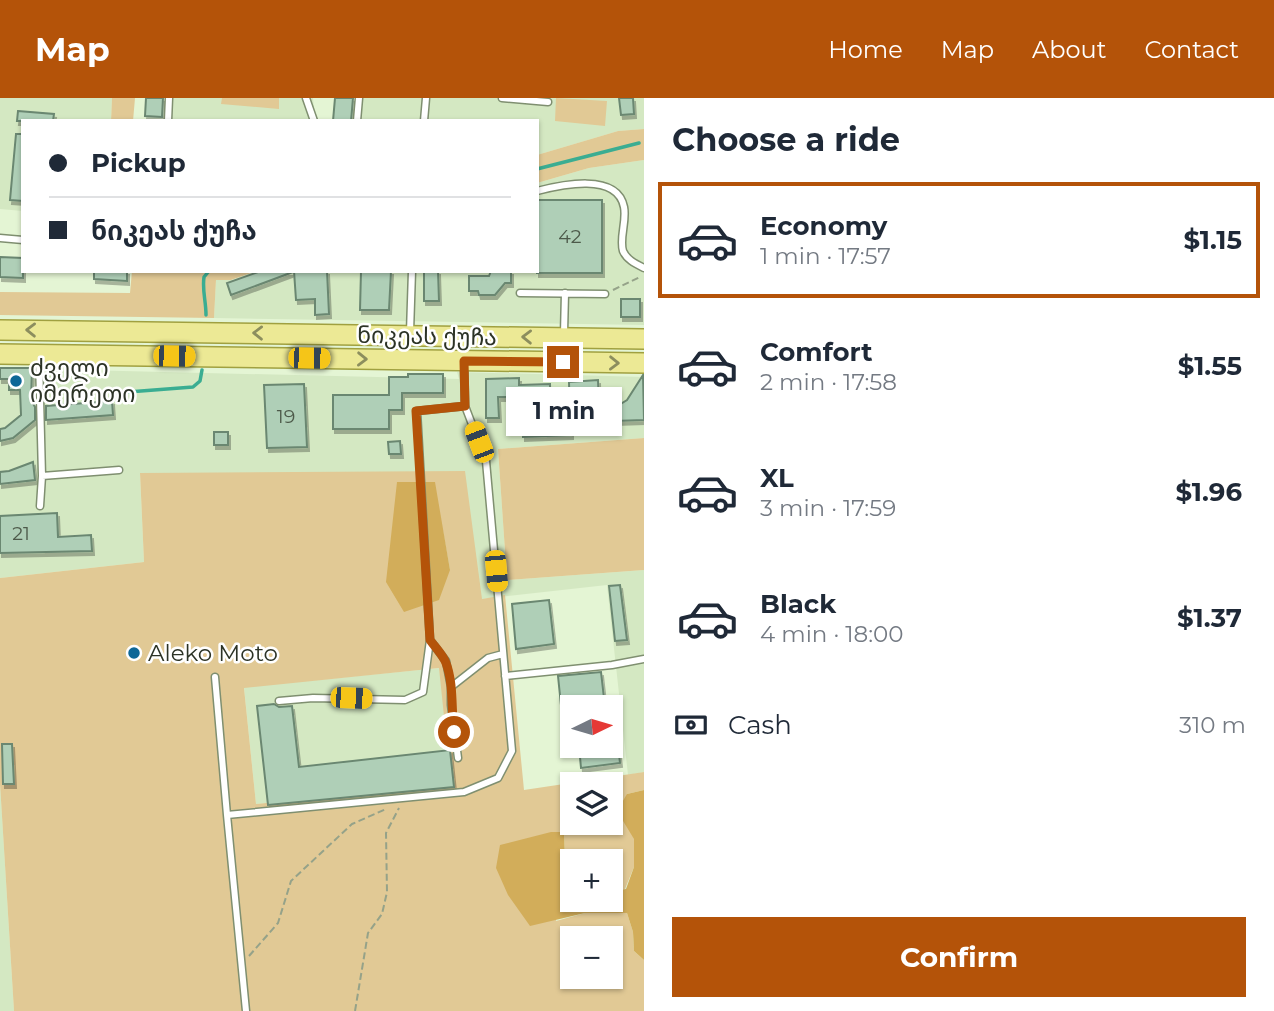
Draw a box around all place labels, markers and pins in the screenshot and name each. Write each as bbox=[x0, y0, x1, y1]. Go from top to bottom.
place label: ძველი იმერეთი bbox=[30, 354, 135, 408]
marker: ძველი იმერეთი bbox=[8, 373, 24, 389]
place label: Aleko Moto bbox=[148, 639, 278, 667]
marker: Aleko Moto bbox=[126, 645, 142, 661]

